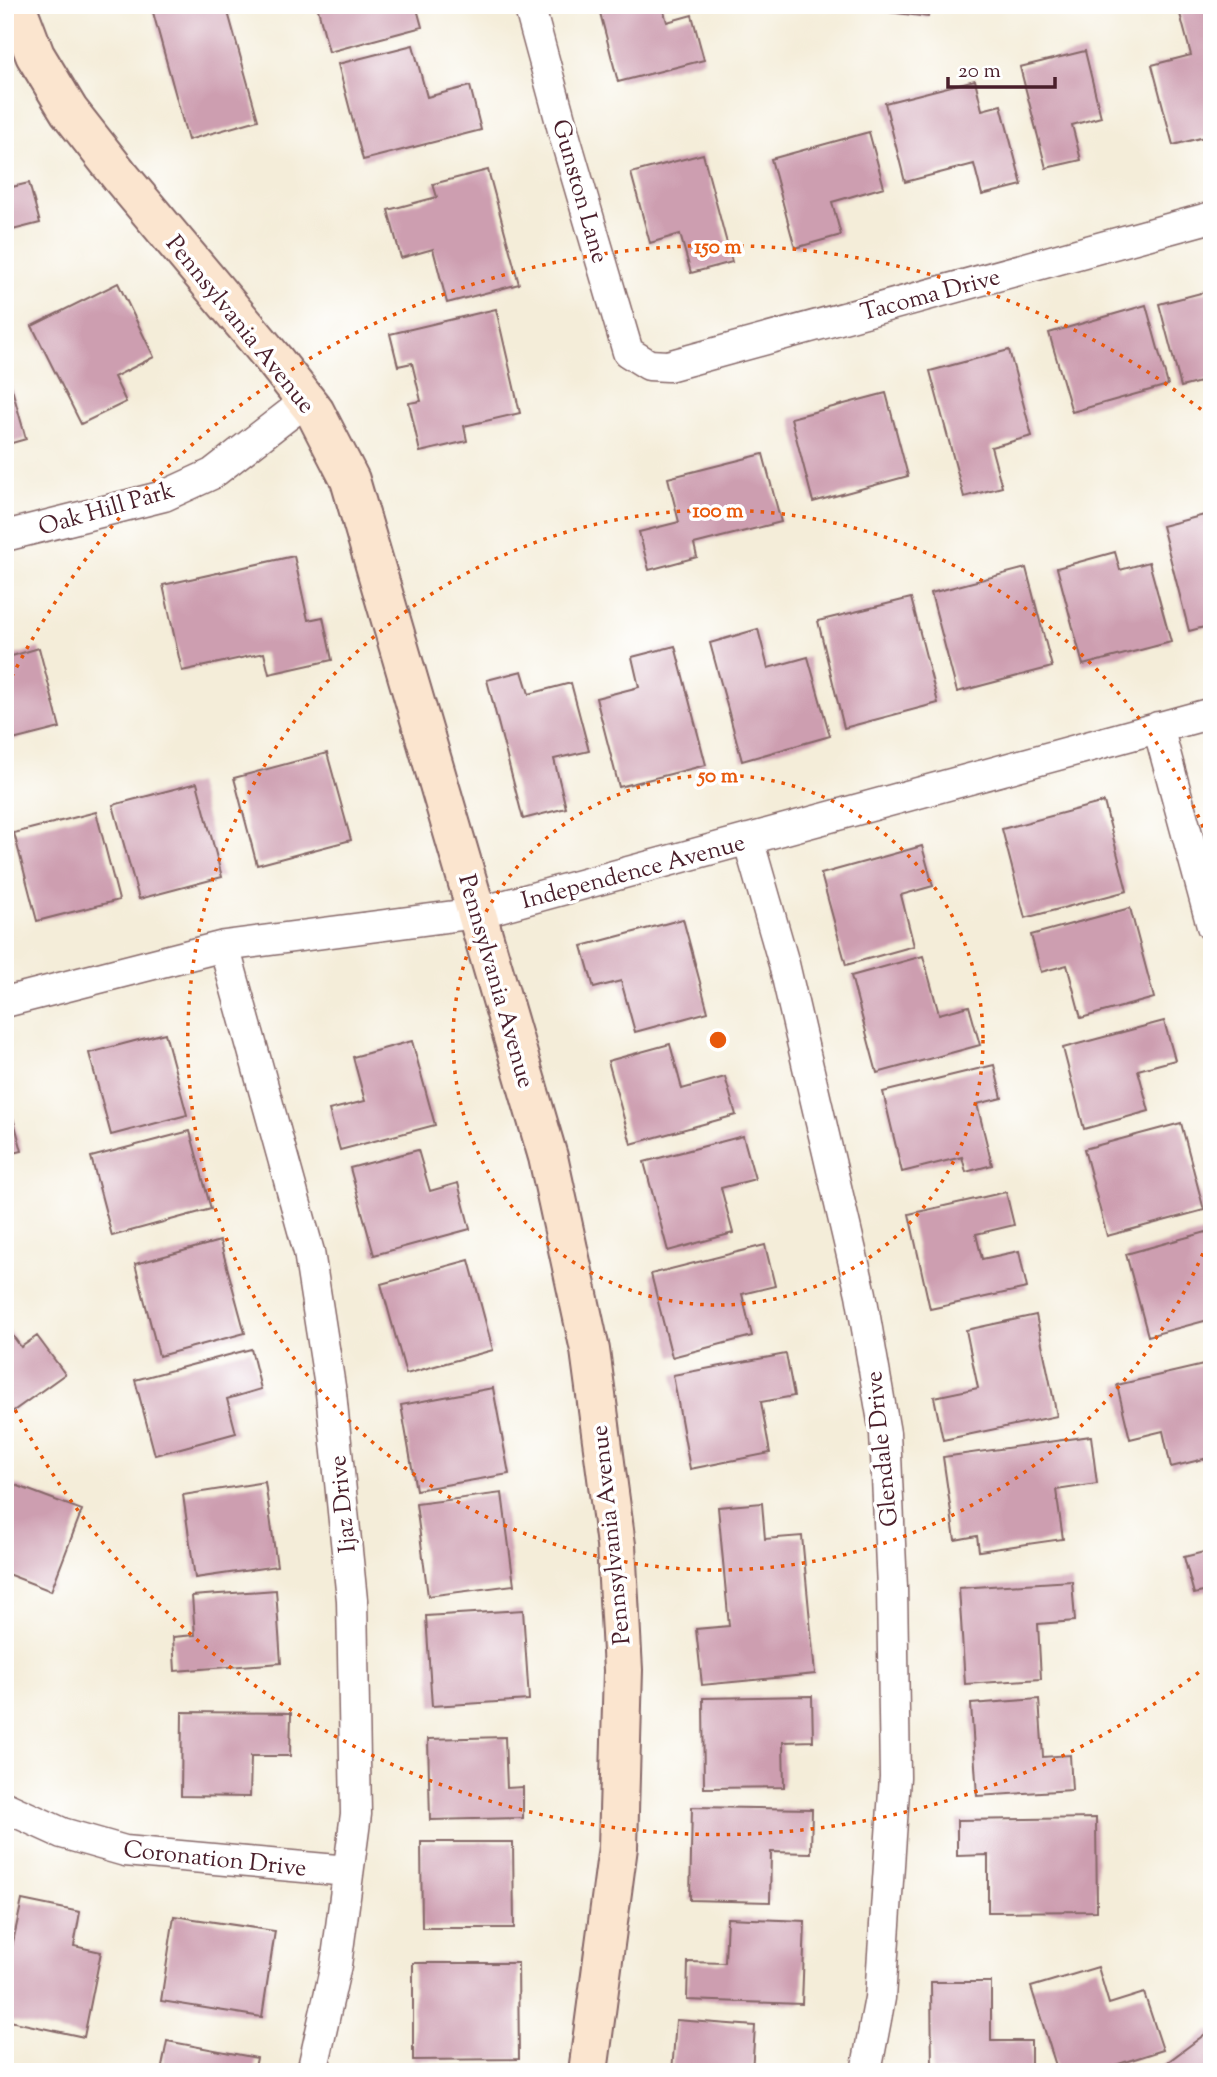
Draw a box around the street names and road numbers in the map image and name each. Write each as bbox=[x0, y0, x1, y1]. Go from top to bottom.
street label: Gunston Lane bbox=[542, 116, 616, 268]
street label: Pennsylvania Avenue bbox=[157, 229, 322, 422]
street label: Tacoma Drive bbox=[857, 261, 1004, 331]
street label: Oak Hill Park bbox=[35, 474, 178, 546]
street label: Independence Avenue bbox=[518, 827, 749, 919]
street label: Pennsylvania Avenue bbox=[448, 871, 542, 1092]
street label: Glendale Drive bbox=[858, 1369, 908, 1528]
street label: Pennsylvania Avenue bbox=[584, 1423, 640, 1646]
street label: Ijaz Drive bbox=[322, 1453, 366, 1554]
street label: Coronation Drive bbox=[122, 1833, 308, 1887]

